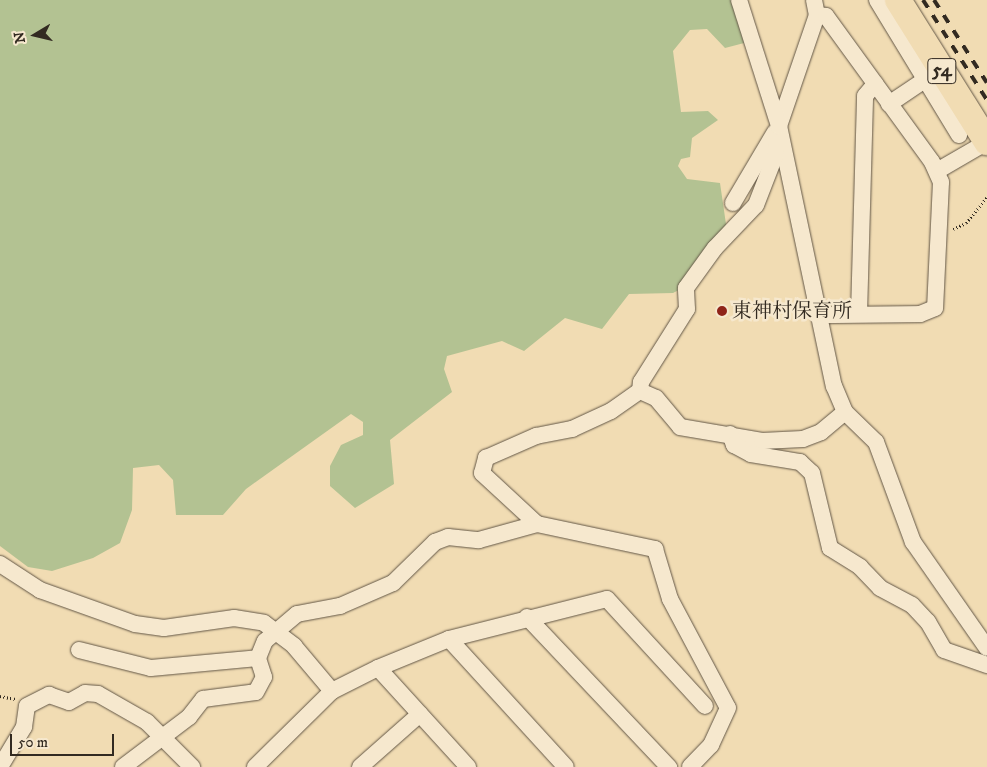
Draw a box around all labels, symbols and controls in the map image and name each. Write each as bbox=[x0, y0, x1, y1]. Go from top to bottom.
north arrow bbox=[10, 10, 60, 60]
text: N bbox=[10, 30, 30, 44]
road number: 54 bbox=[927, 54, 957, 88]
place label: 東神村保育所 bbox=[732, 299, 852, 323]
marker: 東神村保育所 bbox=[716, 305, 728, 317]
scale bar bbox=[12, 724, 116, 756]
text: 50 m bbox=[18, 733, 48, 752]

